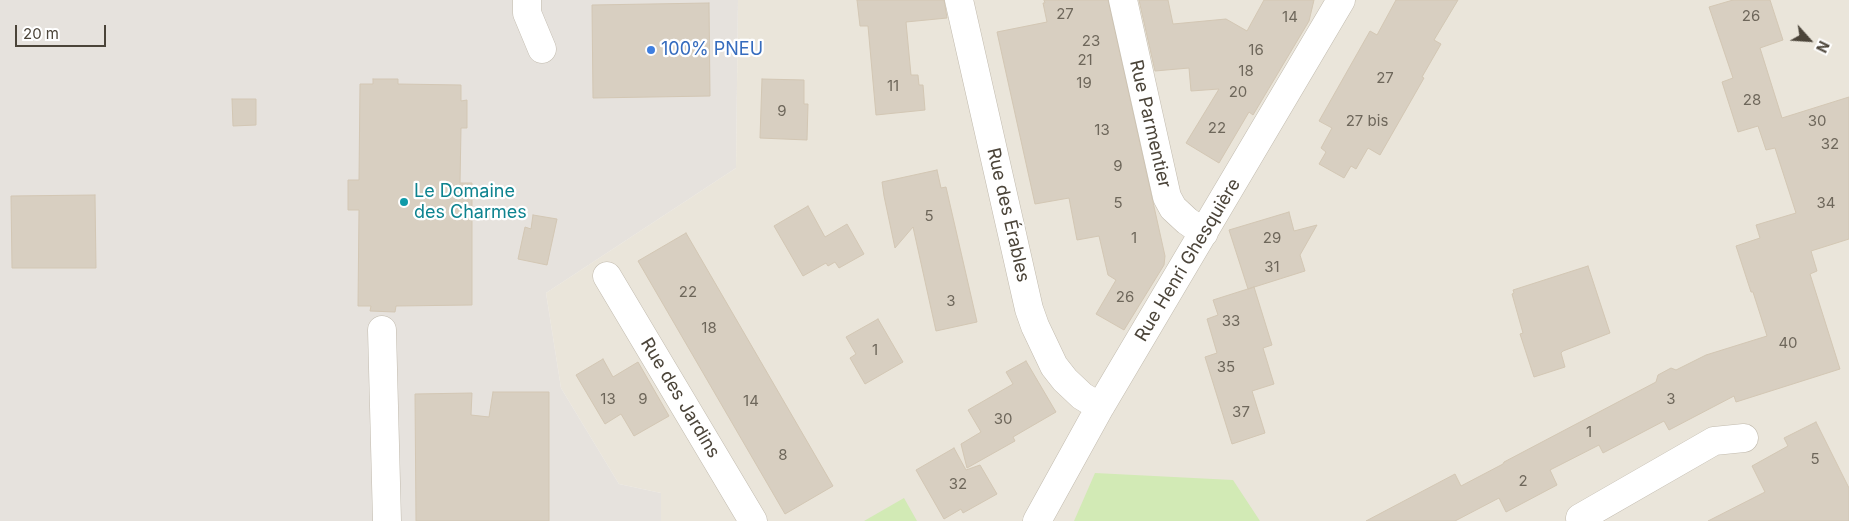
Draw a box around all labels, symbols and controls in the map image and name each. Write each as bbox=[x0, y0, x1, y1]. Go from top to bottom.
house number: 27 bbox=[1056, 5, 1074, 23]
house number: 26 bbox=[1742, 7, 1760, 25]
house number: 14 bbox=[1282, 8, 1298, 26]
scale bar bbox=[18, 15, 109, 47]
north arrow bbox=[1784, 15, 1834, 65]
text: 20 m bbox=[23, 24, 59, 43]
house number: 23 bbox=[1082, 32, 1100, 50]
text: N bbox=[1813, 38, 1833, 55]
place label: 100% PNEU bbox=[661, 39, 763, 61]
house number: 16 bbox=[1248, 41, 1264, 59]
marker: 100% PNEU bbox=[645, 44, 657, 56]
house number: 21 bbox=[1077, 51, 1093, 69]
street label: Rue Parmentier bbox=[1125, 58, 1175, 190]
house number: 18 bbox=[1238, 62, 1254, 80]
house number: 27 bbox=[1376, 69, 1394, 87]
house number: 19 bbox=[1076, 74, 1092, 92]
house number: 11 bbox=[887, 77, 899, 95]
house number: 20 bbox=[1229, 83, 1247, 101]
house number: 28 bbox=[1743, 91, 1761, 109]
house number: 9 bbox=[777, 102, 787, 120]
house number: 27 bis bbox=[1346, 112, 1388, 130]
house number: 30 bbox=[1808, 112, 1826, 130]
house number: 22 bbox=[1208, 119, 1226, 137]
house number: 13 bbox=[1094, 121, 1110, 139]
house number: 32 bbox=[1821, 135, 1839, 153]
street label: Rue des Érables bbox=[982, 146, 1034, 284]
house number: 9 bbox=[1113, 157, 1123, 175]
street label: Rue Henri Ghesquière bbox=[1131, 175, 1245, 345]
place label: Le Domaine des Charmes bbox=[414, 181, 527, 223]
house number: 5 bbox=[1113, 194, 1123, 212]
house number: 34 bbox=[1817, 194, 1835, 212]
marker: Le Domaine des Charmes bbox=[398, 196, 410, 208]
house number: 5 bbox=[924, 207, 934, 225]
house number: 1 bbox=[1131, 229, 1137, 247]
house number: 29 bbox=[1263, 229, 1281, 247]
house number: 31 bbox=[1264, 258, 1280, 276]
house number: 22 bbox=[679, 283, 697, 301]
house number: 26 bbox=[1116, 288, 1134, 306]
house number: 3 bbox=[946, 292, 956, 310]
house number: 33 bbox=[1222, 312, 1240, 330]
house number: 18 bbox=[701, 319, 717, 337]
street label: Rue des Jardins bbox=[636, 334, 724, 462]
house number: 40 bbox=[1778, 334, 1798, 352]
house number: 1 bbox=[872, 341, 878, 359]
house number: 35 bbox=[1217, 358, 1235, 376]
house number: 13 bbox=[600, 390, 616, 408]
house number: 9 bbox=[638, 390, 648, 408]
house number: 3 bbox=[1666, 390, 1676, 408]
house number: 14 bbox=[743, 392, 759, 410]
house number: 37 bbox=[1232, 403, 1250, 421]
house number: 30 bbox=[994, 410, 1012, 428]
house number: 1 bbox=[1586, 423, 1592, 441]
house number: 8 bbox=[778, 446, 788, 464]
house number: 5 bbox=[1810, 450, 1820, 468]
house number: 2 bbox=[1518, 472, 1528, 490]
house number: 32 bbox=[949, 475, 967, 493]

